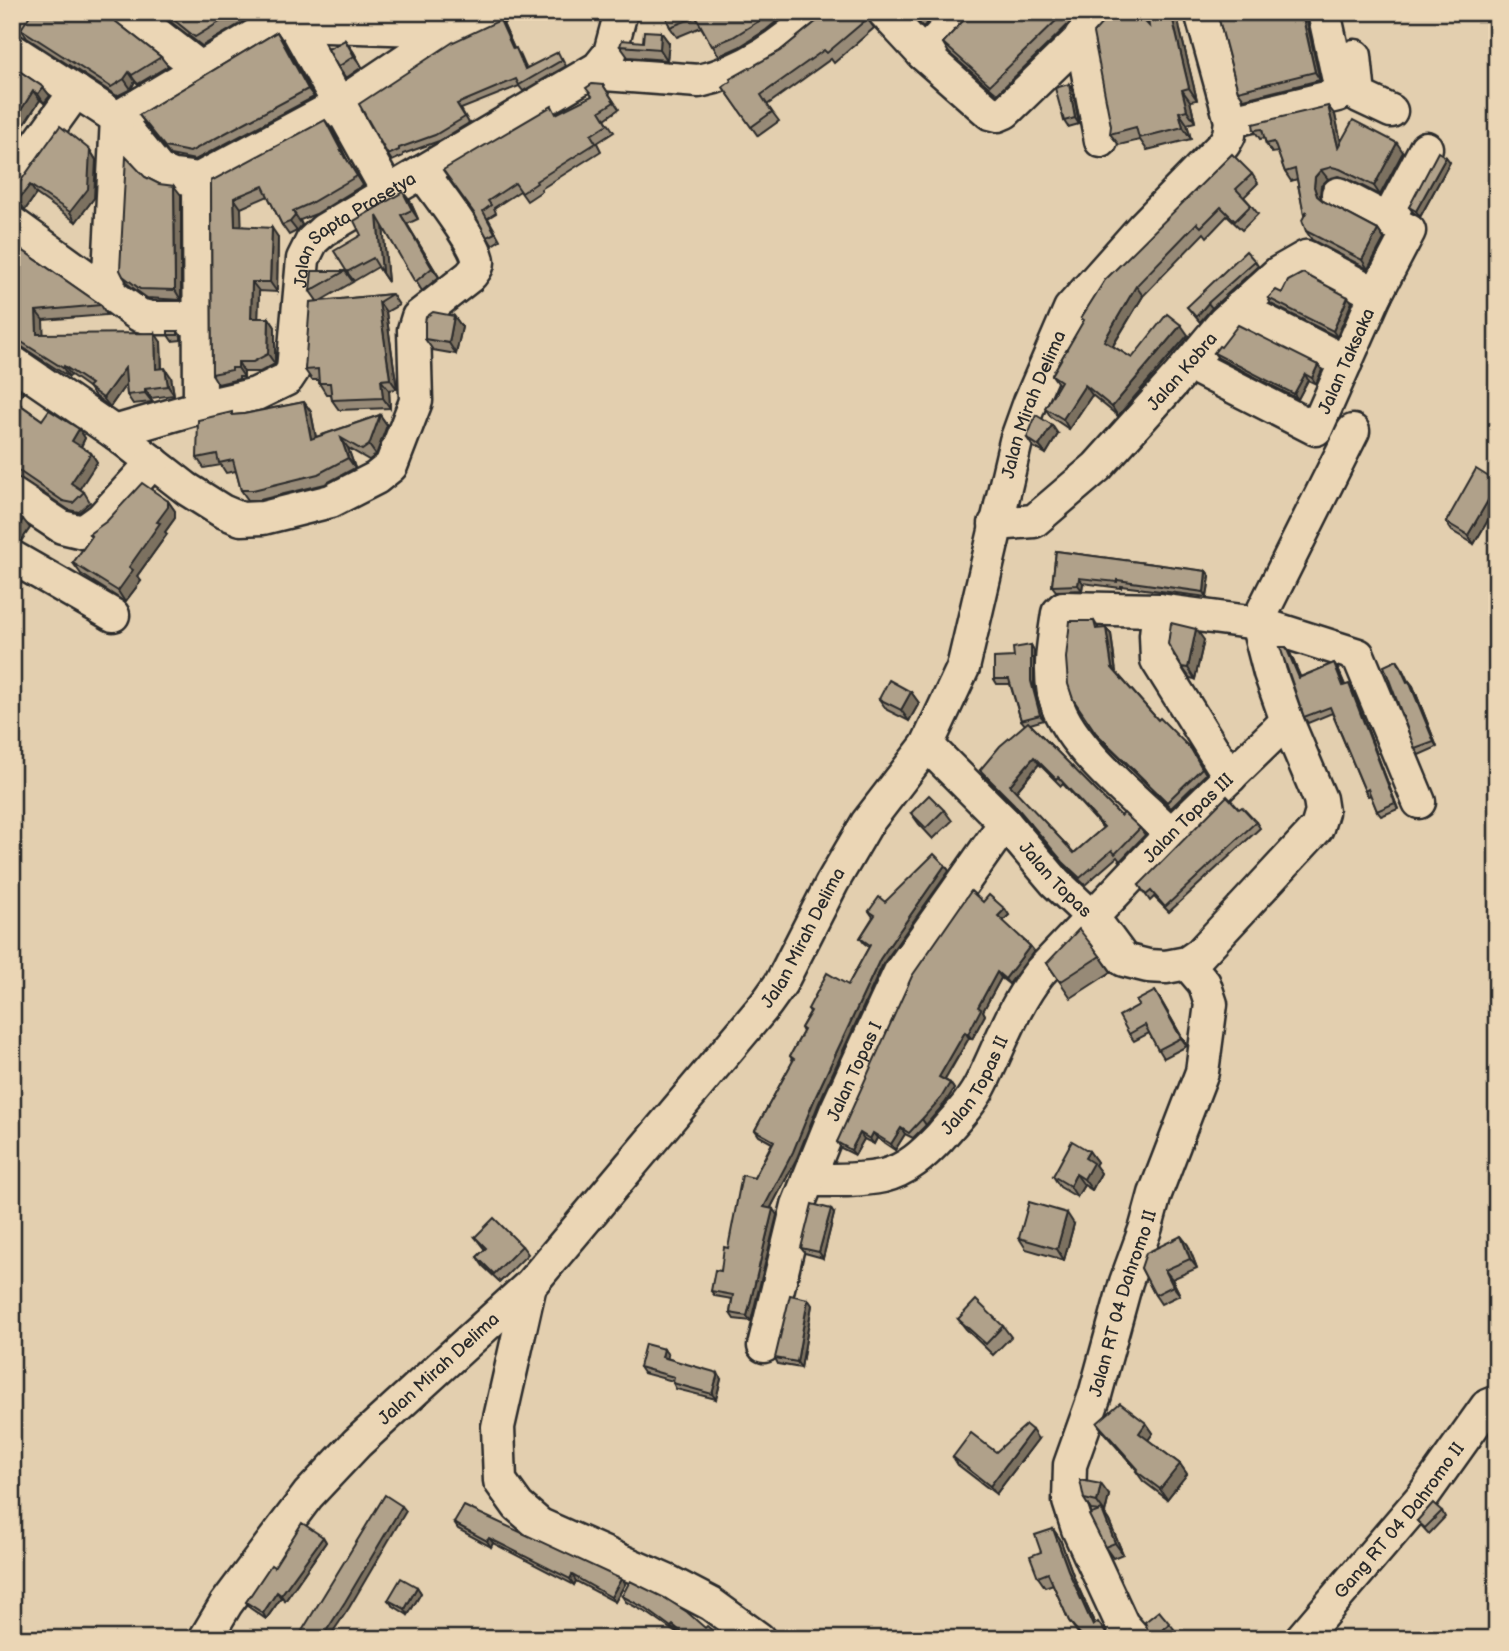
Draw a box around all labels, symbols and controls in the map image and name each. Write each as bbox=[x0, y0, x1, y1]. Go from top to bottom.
street label: Jalan Sapta Prasetya bbox=[290, 168, 420, 289]
street label: Jalan Taksaka bbox=[1314, 305, 1379, 417]
street label: Jalan Mirah Delima bbox=[998, 328, 1070, 481]
street label: Jalan Kobra bbox=[1143, 328, 1222, 415]
street label: Jalan Topas III bbox=[1139, 769, 1238, 868]
street label: Jalan Topas bbox=[1014, 837, 1096, 922]
street label: Jalan Mirah Delima bbox=[757, 864, 850, 1012]
street label: Jalan Topas I bbox=[823, 1019, 887, 1124]
street label: Jalan Topas II bbox=[937, 1033, 1013, 1139]
street label: Jalan RT 04 Dahromo II bbox=[1085, 1208, 1161, 1399]
street label: Jalan Mirah Delima bbox=[374, 1309, 504, 1429]
street label: Gang RT 04 Dahromo II bbox=[1330, 1439, 1469, 1603]

